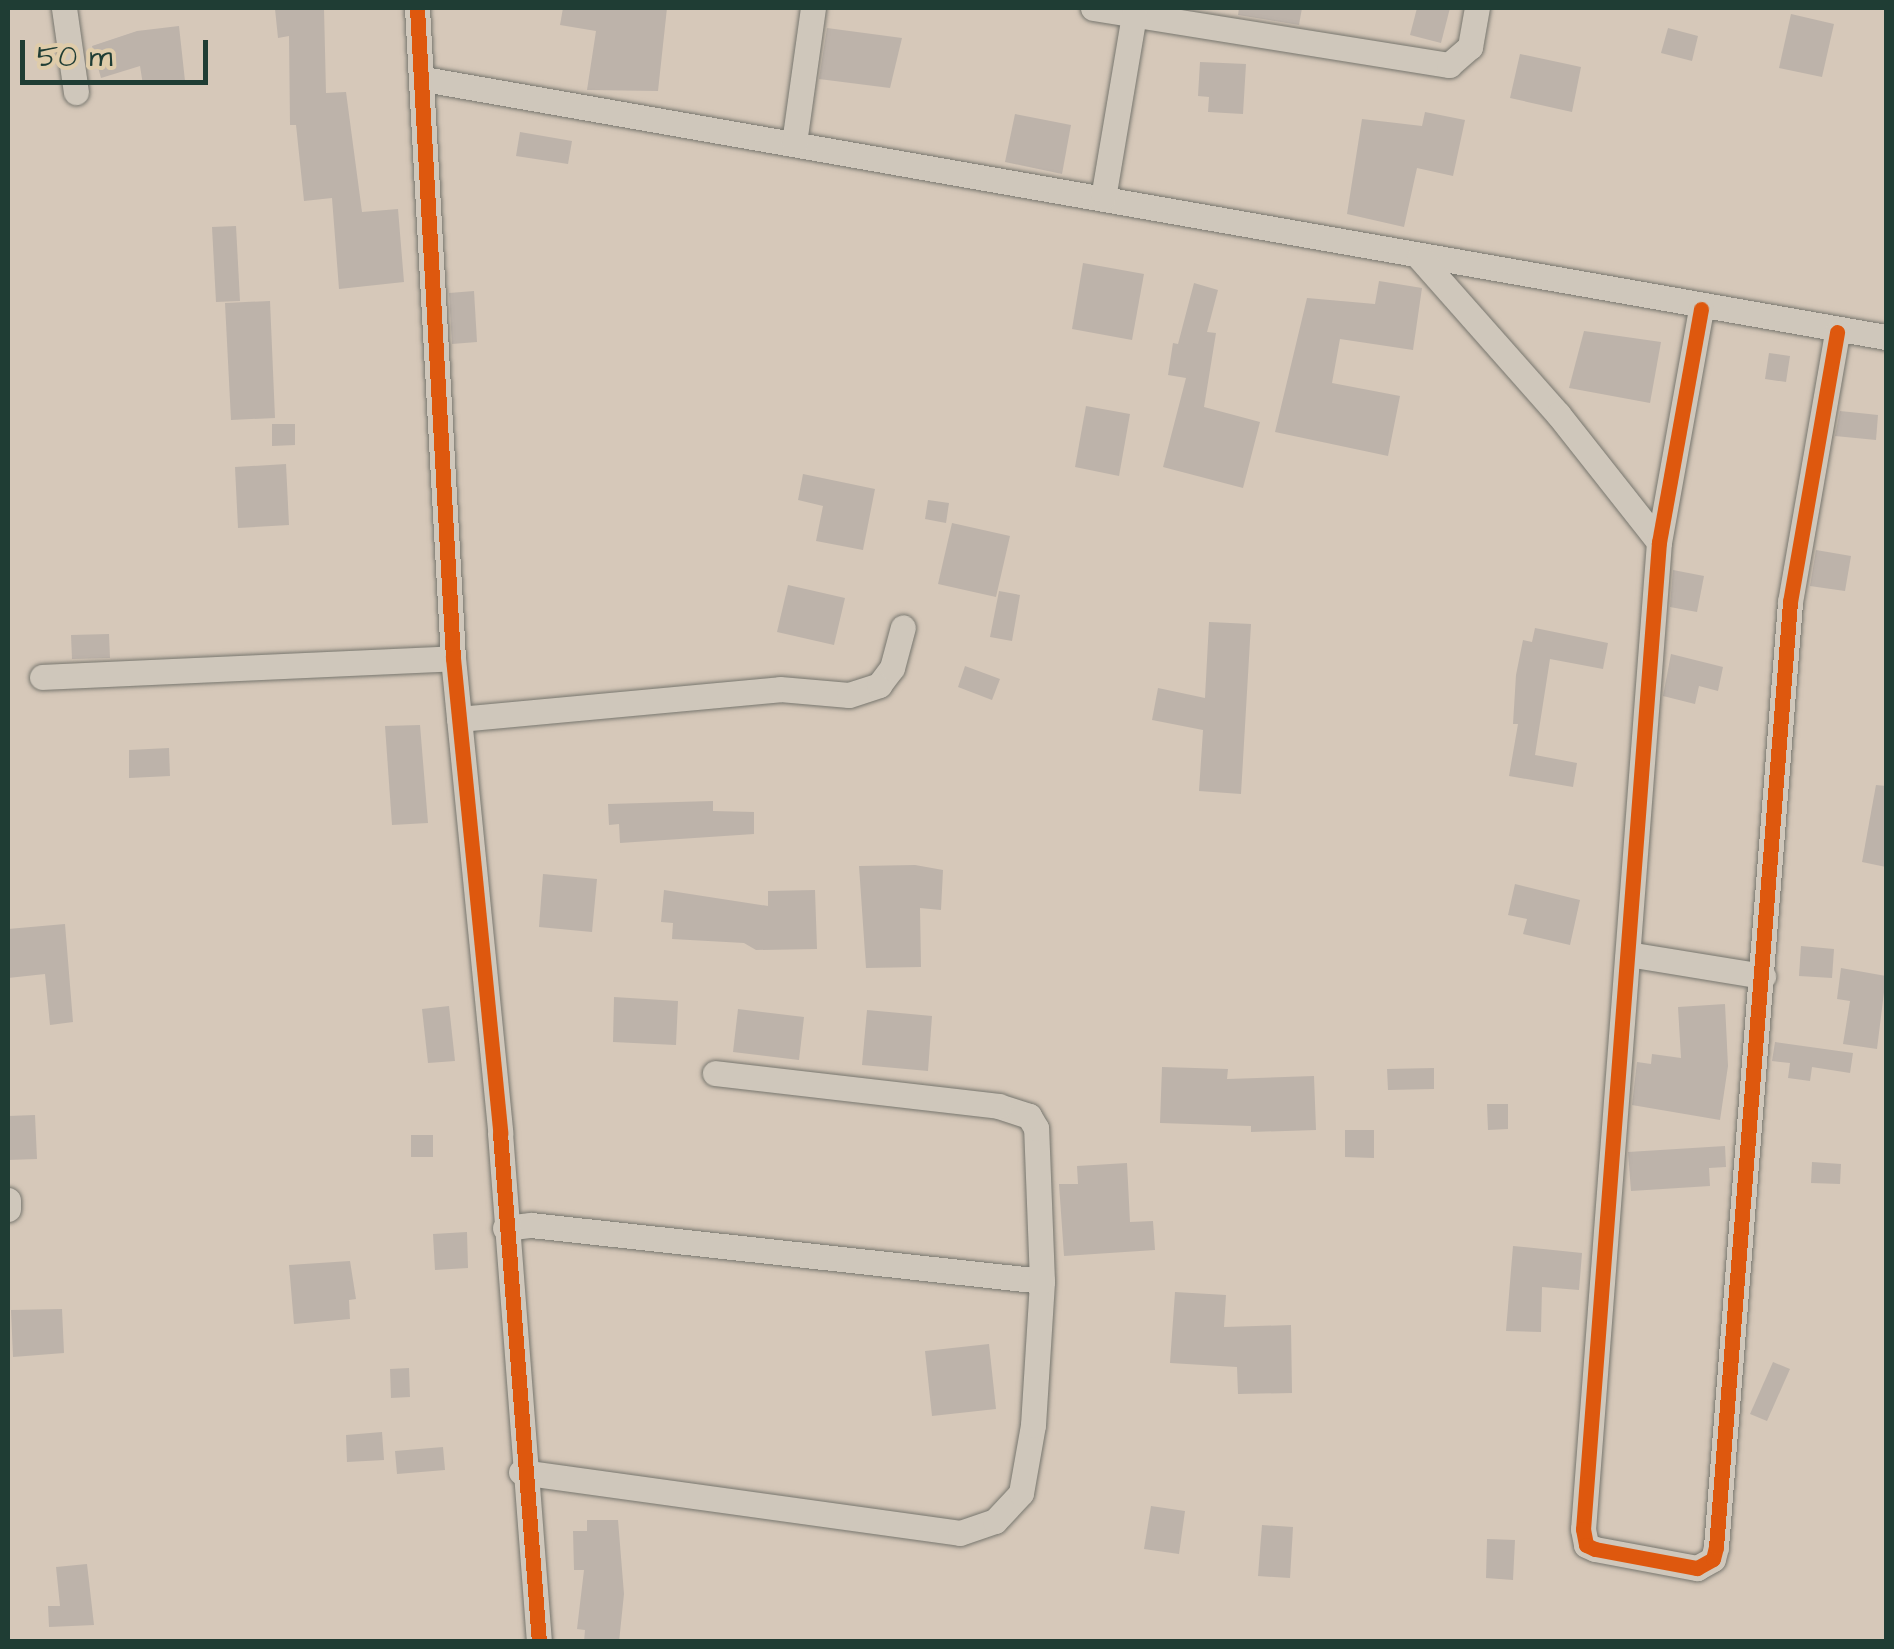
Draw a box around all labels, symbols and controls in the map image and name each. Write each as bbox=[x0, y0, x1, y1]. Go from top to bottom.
scale bar bbox=[25, 20, 212, 82]
text: 50 m bbox=[37, 36, 113, 78]

